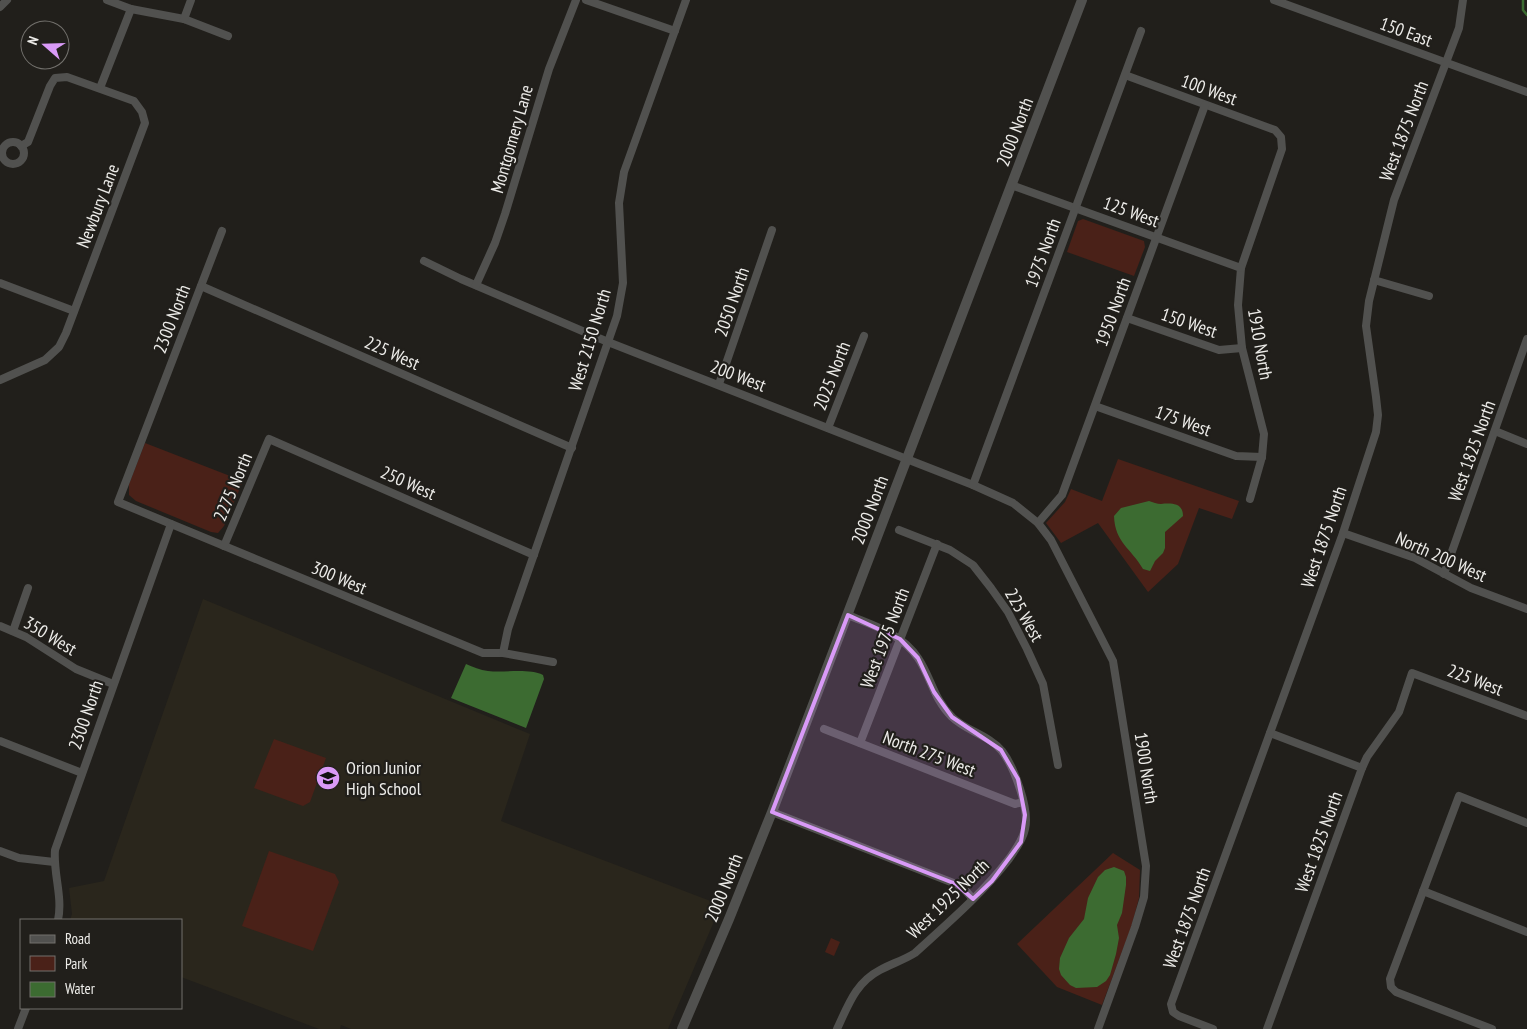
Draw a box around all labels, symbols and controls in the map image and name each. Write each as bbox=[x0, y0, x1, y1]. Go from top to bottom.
street label: 150 East bbox=[1377, 11, 1436, 52]
north arrow bbox=[20, 20, 70, 70]
text: N bbox=[23, 34, 43, 47]
street label: 100 West bbox=[1178, 69, 1240, 110]
street label: West 1875 North bbox=[1374, 77, 1433, 184]
street label: Montgomery Lane bbox=[485, 82, 538, 196]
street label: 2000 North bbox=[991, 94, 1038, 170]
street label: Newbury Lane bbox=[71, 161, 124, 251]
street label: 125 West bbox=[1100, 191, 1162, 232]
street label: 1975 North bbox=[1019, 215, 1066, 291]
street label: 2050 North bbox=[709, 264, 754, 340]
street label: 1950 North bbox=[1089, 274, 1136, 350]
street label: 2300 North bbox=[148, 281, 195, 357]
street label: West 2150 North bbox=[563, 286, 616, 394]
street label: 150 West bbox=[1158, 302, 1220, 343]
street label: 1910 North bbox=[1243, 307, 1278, 381]
street label: 225 West bbox=[361, 330, 423, 375]
street label: 2025 North bbox=[808, 338, 855, 414]
street label: 200 West bbox=[707, 354, 769, 397]
street label: West 1825 North bbox=[1443, 397, 1500, 504]
street label: 175 West bbox=[1152, 400, 1214, 441]
street label: 2275 North bbox=[208, 449, 257, 524]
street label: 250 West bbox=[377, 460, 439, 505]
street label: 2000 North bbox=[846, 472, 893, 548]
street label: West 1875 North bbox=[1295, 483, 1352, 591]
street label: North 200 West bbox=[1392, 526, 1490, 587]
street label: 300 West bbox=[308, 556, 370, 599]
street label: West 1975 North bbox=[855, 584, 914, 691]
street label: 225 West bbox=[1000, 584, 1049, 646]
street label: 350 West bbox=[20, 611, 81, 660]
street label: 225 West bbox=[1444, 658, 1506, 701]
street label: 2300 North bbox=[63, 677, 108, 753]
street label: North 275 West bbox=[880, 725, 979, 782]
street label: 1900 North bbox=[1130, 731, 1163, 805]
place label: Orion Junior High School bbox=[346, 756, 422, 800]
school or university icon: Orion Junior High School bbox=[315, 765, 341, 791]
street label: West 1825 North bbox=[1290, 788, 1347, 895]
street label: 2000 North bbox=[699, 850, 748, 925]
street label: West 1925 North bbox=[902, 854, 994, 944]
street label: West 1875 North bbox=[1158, 864, 1215, 971]
legend bbox=[20, 919, 182, 1009]
text: Road bbox=[65, 929, 91, 948]
text: Park bbox=[65, 954, 87, 973]
text: Water bbox=[65, 979, 96, 998]

